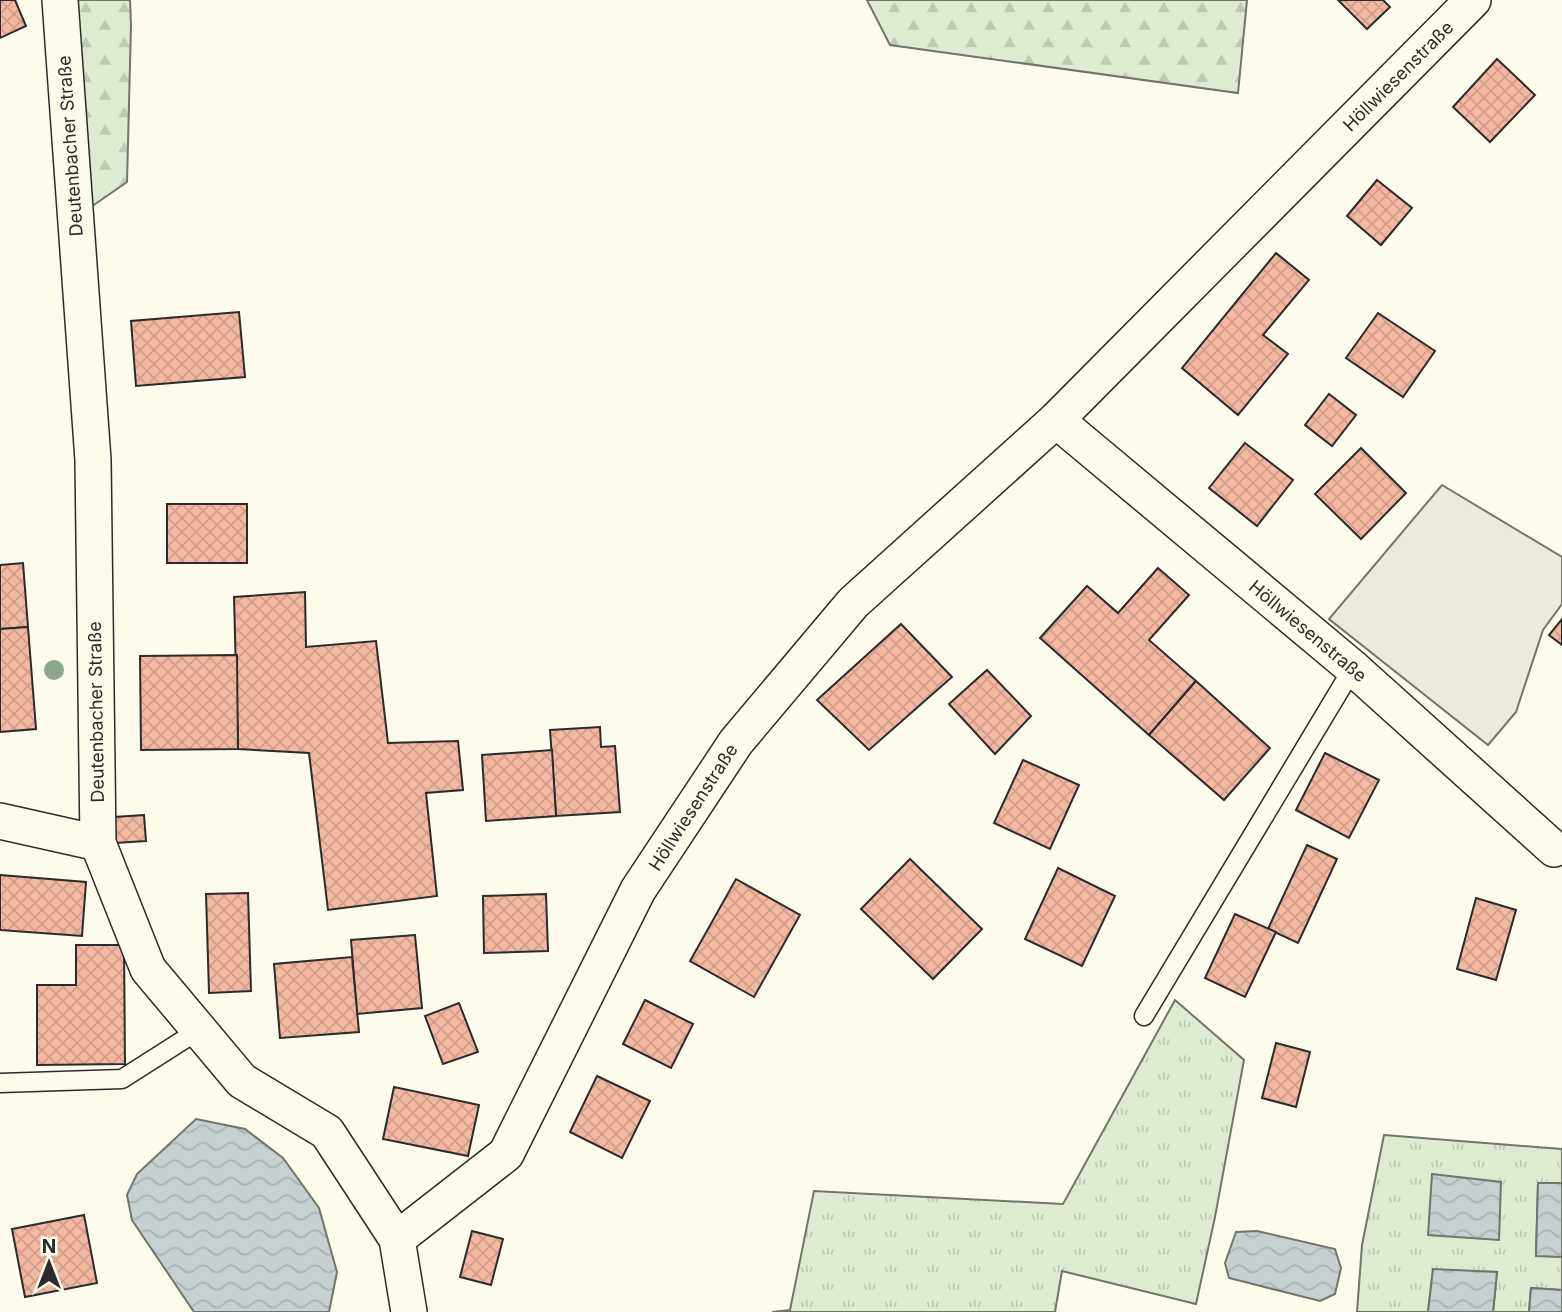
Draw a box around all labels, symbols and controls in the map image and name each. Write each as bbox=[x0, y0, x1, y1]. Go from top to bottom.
street label: Höllwiesenstraße bbox=[1339, 17, 1457, 135]
street label: Deutenbacher Straße bbox=[53, 55, 87, 237]
street label: Höllwiesenstraße bbox=[1245, 576, 1371, 686]
street label: Deutenbacher Straße bbox=[84, 621, 108, 803]
street label: Höllwiesenstraße bbox=[644, 740, 742, 874]
north arrow bbox=[14, 1228, 84, 1298]
text: N bbox=[42, 1235, 56, 1258]

